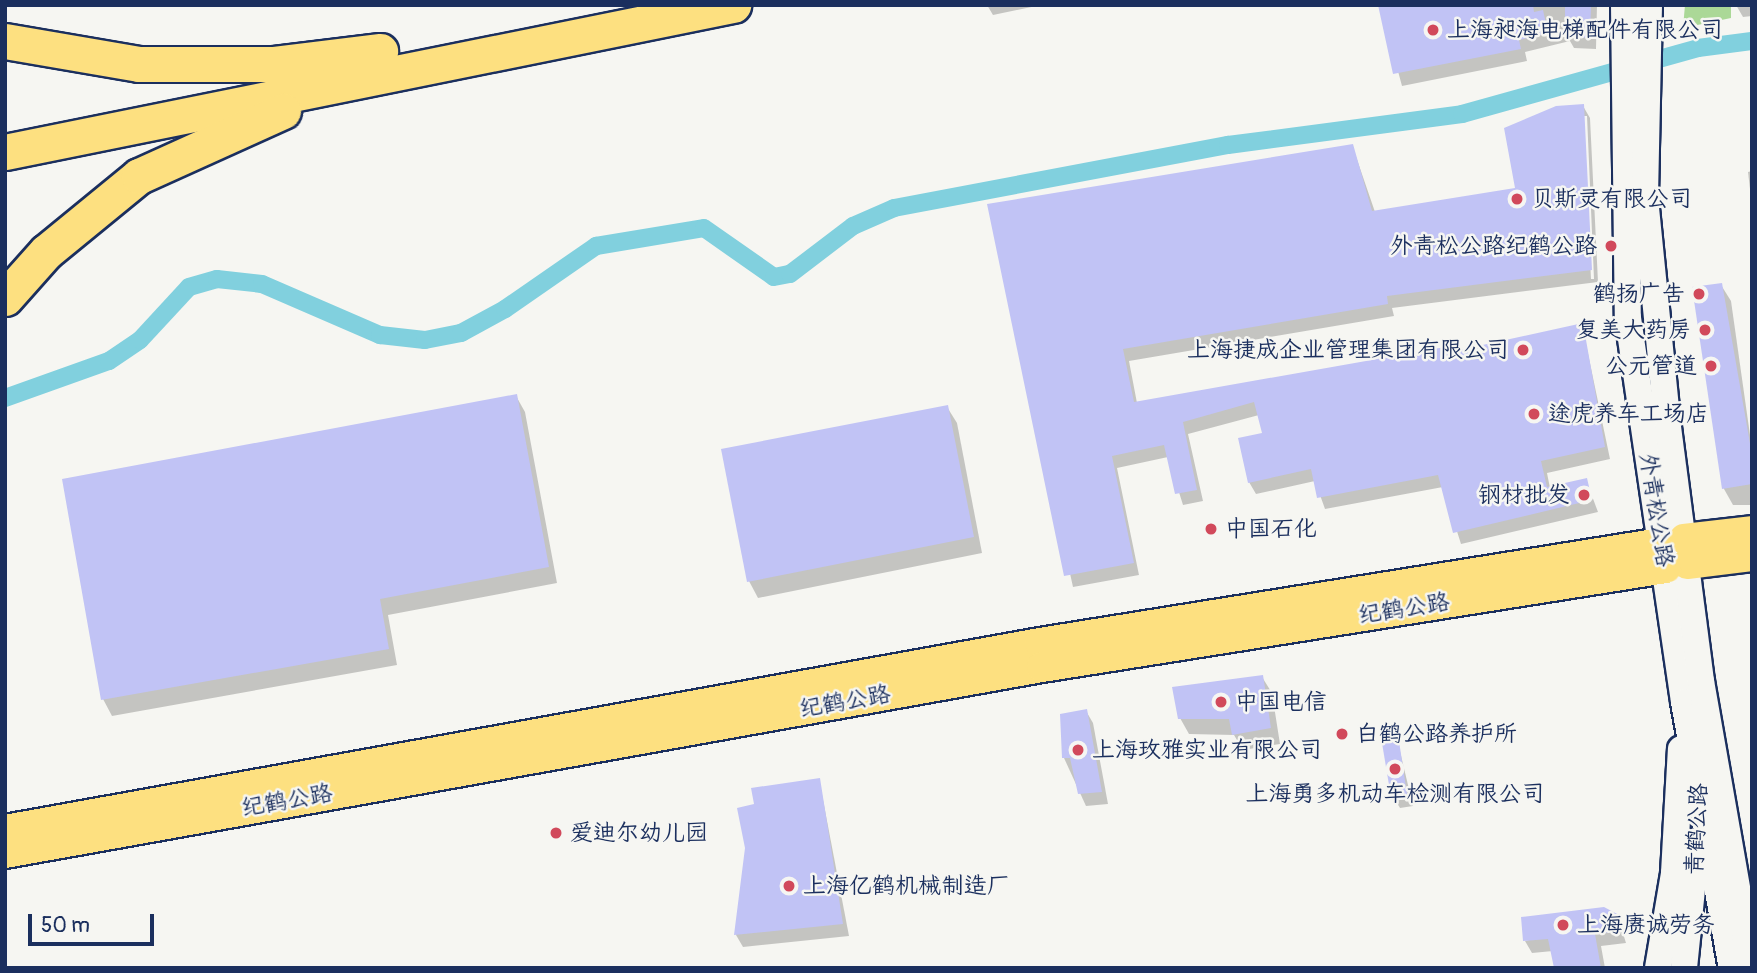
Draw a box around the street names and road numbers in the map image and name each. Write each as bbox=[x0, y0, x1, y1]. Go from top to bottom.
street label: 外青松公路 bbox=[1633, 451, 1679, 569]
street label: 纪鹤公路 bbox=[1356, 588, 1452, 630]
street label: 纪鹤公路 bbox=[797, 680, 893, 724]
street label: 纪鹤公路 bbox=[239, 779, 335, 823]
street label: 青鹤公路 bbox=[1681, 782, 1713, 876]

